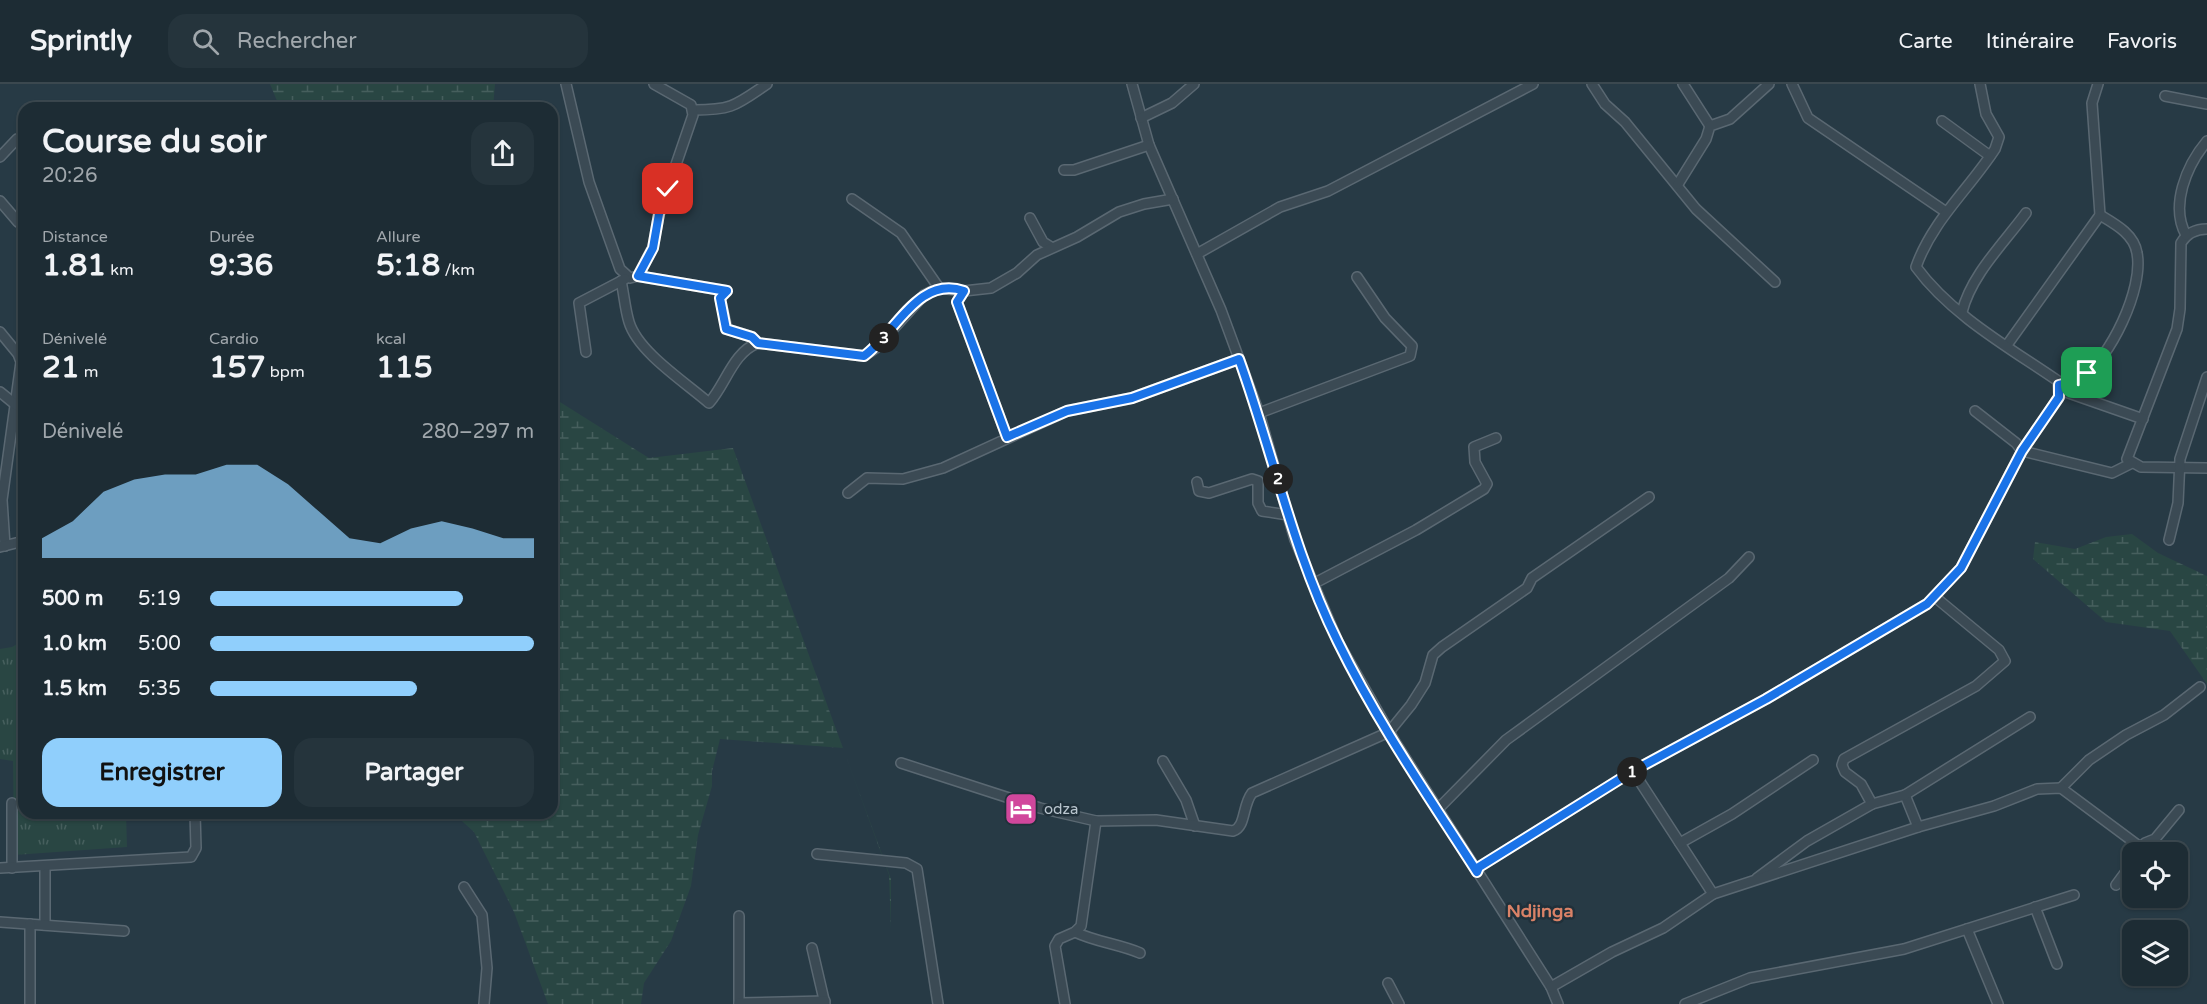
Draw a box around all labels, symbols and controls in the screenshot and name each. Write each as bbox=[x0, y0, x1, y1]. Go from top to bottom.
search box bbox=[168, 14, 588, 68]
text: Sprintly bbox=[30, 24, 132, 58]
icon: search bbox=[189, 25, 222, 58]
text: Rechercher bbox=[237, 28, 357, 54]
text: Carte bbox=[1899, 29, 1953, 54]
text: Itinéraire bbox=[1986, 29, 2074, 54]
text: Favoris bbox=[2107, 29, 2177, 54]
text: Course du soir bbox=[42, 122, 267, 161]
button: share bbox=[471, 122, 534, 185]
pin bbox=[642, 163, 693, 214]
text: 20:26 bbox=[42, 164, 97, 188]
icon: check bbox=[651, 172, 684, 205]
text: Distance bbox=[42, 227, 108, 247]
text: Durée bbox=[209, 227, 255, 247]
text: Allure bbox=[376, 227, 421, 247]
text: 1.81 bbox=[42, 247, 106, 284]
text: 9:36 bbox=[209, 247, 273, 284]
text: 5:18 bbox=[376, 247, 440, 284]
text: km bbox=[106, 260, 134, 280]
text: /km bbox=[440, 260, 475, 280]
pin: 3 bbox=[869, 323, 899, 353]
text: 3 bbox=[879, 328, 889, 348]
text: Dénivelé bbox=[42, 329, 107, 349]
text: Cardio bbox=[209, 329, 259, 349]
text: kcal bbox=[376, 329, 406, 349]
pin bbox=[2061, 347, 2112, 398]
text: 21 bbox=[42, 349, 80, 386]
text: 157 bbox=[209, 349, 266, 386]
text: 115 bbox=[376, 349, 433, 386]
icon: arrive bbox=[2070, 356, 2103, 389]
text: m bbox=[80, 362, 99, 382]
text: bpm bbox=[266, 362, 305, 382]
text: Dénivelé bbox=[42, 420, 123, 444]
text: 280–297 m bbox=[421, 420, 534, 444]
pin: 2 bbox=[1263, 464, 1293, 494]
text: 2 bbox=[1273, 469, 1283, 489]
text: 500 m bbox=[42, 587, 103, 611]
text: 5:19 bbox=[138, 587, 181, 611]
text: 1.0 km bbox=[42, 632, 107, 656]
text: 5:00 bbox=[138, 632, 181, 656]
text: 1.5 km bbox=[42, 677, 107, 701]
text: 5:35 bbox=[138, 677, 181, 701]
button: Enregistrer bbox=[42, 738, 282, 807]
button: Partager bbox=[294, 738, 534, 807]
pin: 1 bbox=[1617, 757, 1647, 787]
text: 1 bbox=[1627, 762, 1637, 782]
hotel icon: odza bbox=[1003, 791, 1039, 827]
place label: odza bbox=[1044, 800, 1079, 818]
map controls bbox=[2122, 842, 2188, 986]
button: locate bbox=[2122, 842, 2188, 908]
district label: Ndjinga bbox=[1506, 900, 1574, 922]
button: layers bbox=[2122, 920, 2188, 986]

